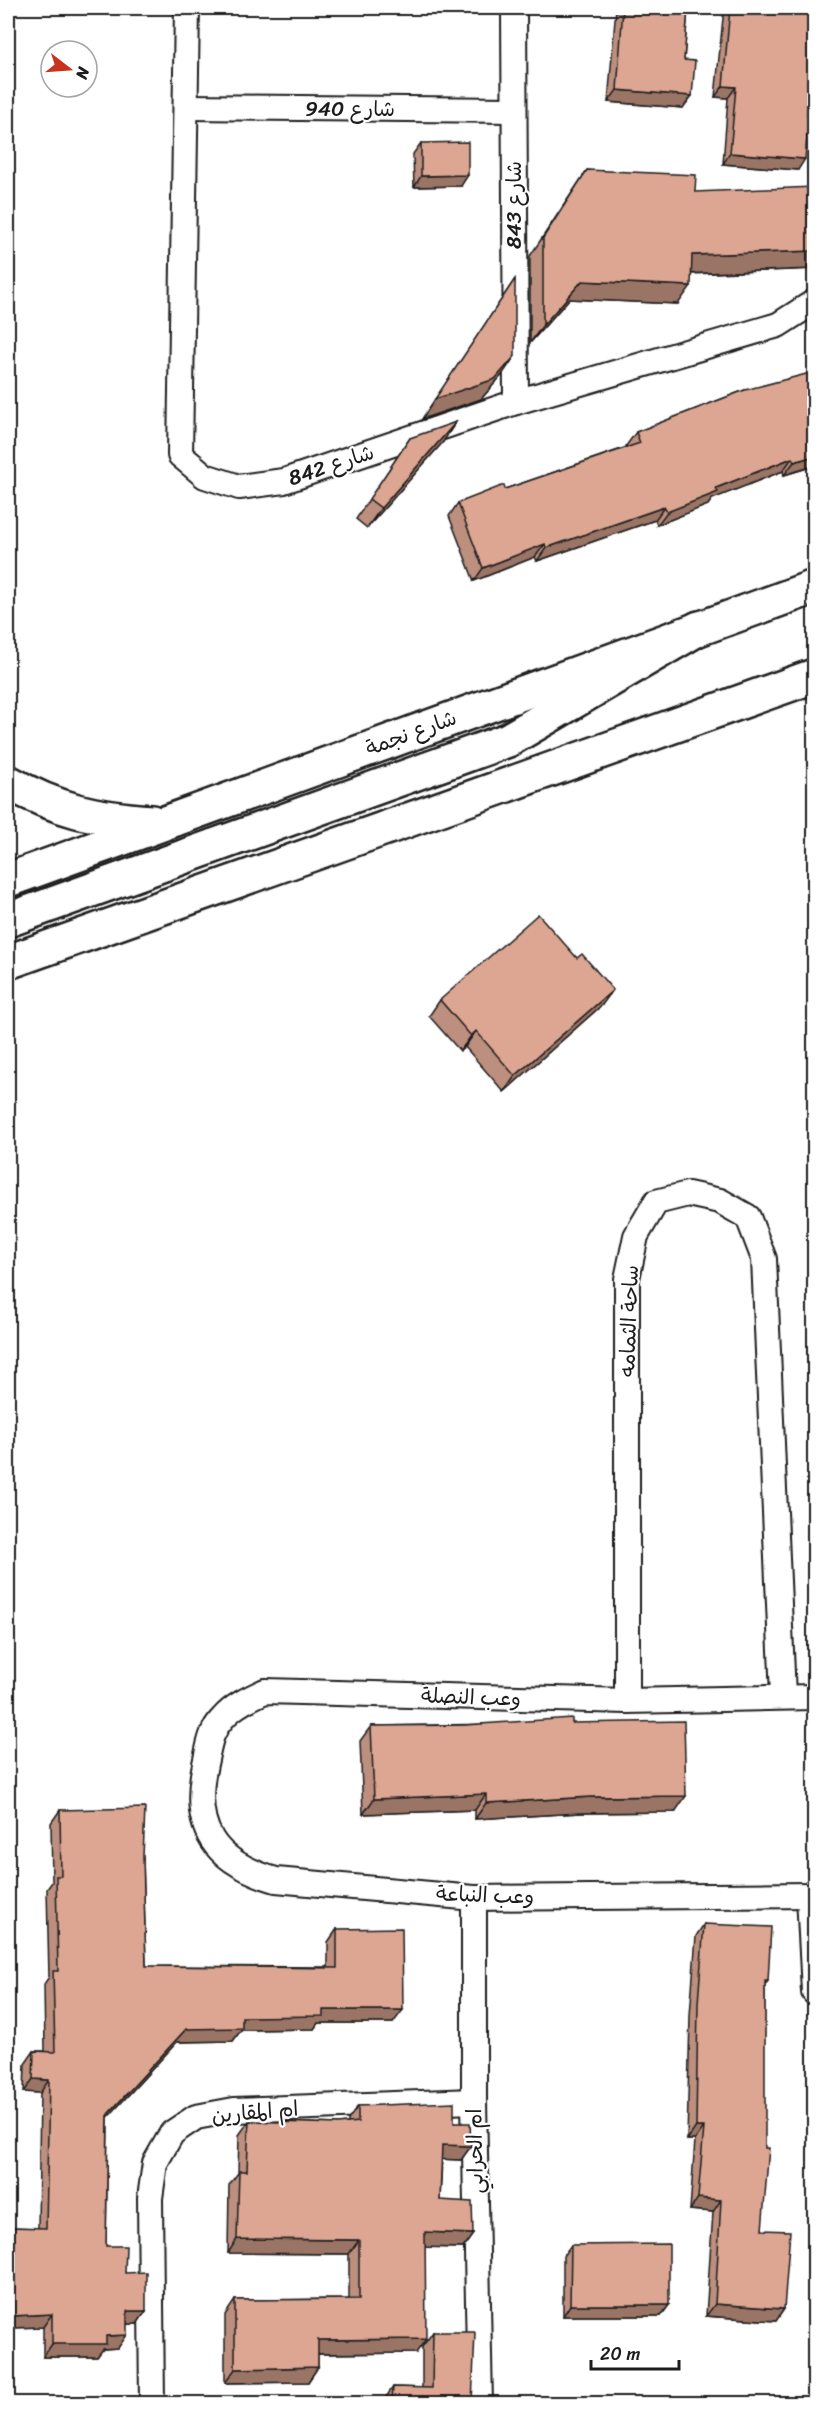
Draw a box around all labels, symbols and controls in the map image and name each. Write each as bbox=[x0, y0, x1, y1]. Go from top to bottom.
north arrow bbox=[39, 39, 99, 99]
text: N bbox=[67, 63, 99, 84]
street label: شارع 940 bbox=[305, 90, 395, 128]
street label: شارع 843 bbox=[495, 161, 533, 249]
street label: شارع 842 bbox=[283, 433, 379, 497]
street label: شارع نجمة bbox=[360, 699, 462, 767]
street label: ساحة الثمامه bbox=[608, 1264, 650, 1378]
street label: وعب النصلة bbox=[420, 1676, 522, 1718]
street label: وعب النباعة bbox=[435, 1874, 535, 1916]
street label: ام المقارين bbox=[210, 2089, 300, 2135]
street label: ام الحرابي bbox=[455, 2108, 495, 2194]
scale bar bbox=[591, 2333, 680, 2371]
text: 20 m bbox=[600, 2338, 640, 2370]

